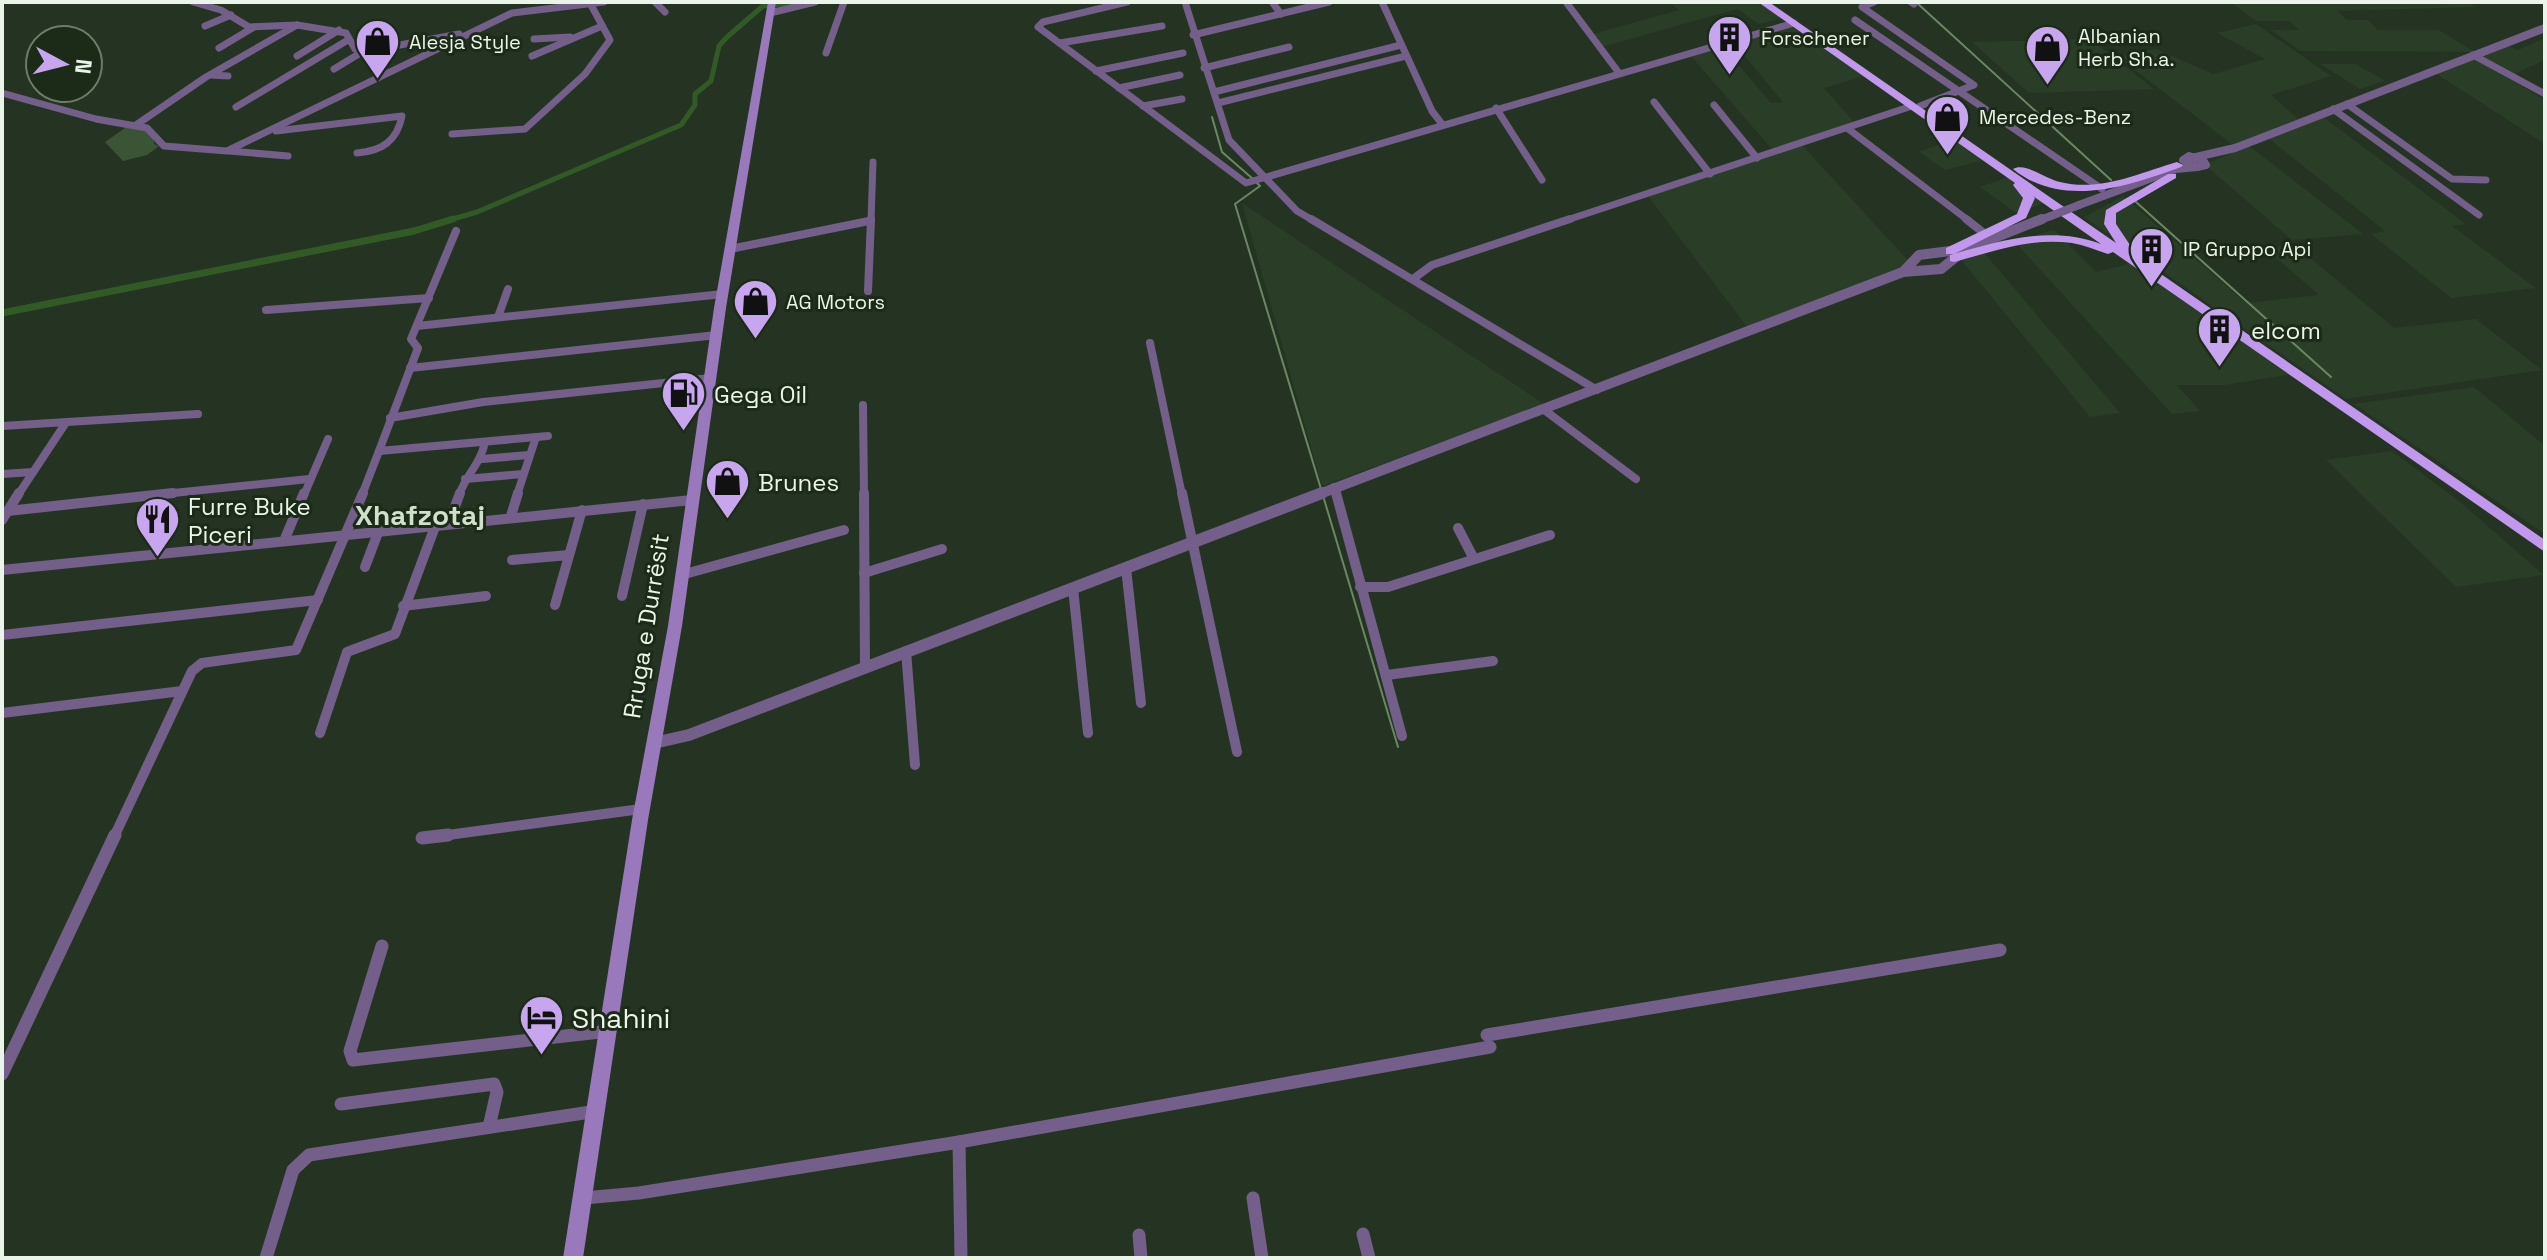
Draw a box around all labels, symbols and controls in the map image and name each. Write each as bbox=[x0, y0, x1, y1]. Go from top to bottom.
building icon: Forschener bbox=[1706, 14, 1754, 77]
shop icon: Alesja Style bbox=[354, 18, 402, 81]
place label: Albanian Herb Sh.a. bbox=[2078, 23, 2175, 72]
north arrow bbox=[24, 24, 104, 104]
shop icon: Albanian Herb Sh.a. bbox=[2023, 24, 2071, 87]
place label: Forschener bbox=[1761, 25, 1870, 51]
place label: Alesja Style bbox=[409, 29, 521, 55]
text: N bbox=[69, 57, 99, 75]
shop icon: Mercedes-Benz bbox=[1924, 93, 1972, 156]
place label: Mercedes-Benz bbox=[1979, 104, 2131, 130]
building icon: IP Gruppo Api bbox=[2128, 225, 2176, 288]
place label: IP Gruppo Api bbox=[2183, 236, 2311, 262]
shop icon: AG Motors bbox=[731, 278, 779, 341]
place label: AG Motors bbox=[786, 289, 885, 315]
building icon: elcom bbox=[2196, 306, 2244, 369]
place label: elcom bbox=[2251, 315, 2321, 346]
fuel station icon: Gega Oil bbox=[659, 370, 707, 433]
place label: Gega Oil bbox=[714, 379, 807, 410]
shop icon: Brunes bbox=[703, 458, 751, 521]
place label: Brunes bbox=[758, 467, 839, 498]
place label: Furre Buke Piceri bbox=[188, 491, 311, 550]
restaurant icon: Furre Buke Piceri bbox=[133, 496, 181, 559]
district label: Xhafzotaj bbox=[355, 497, 485, 533]
street label: Rruga e Durrësit bbox=[616, 531, 676, 721]
hotel icon: Shahini bbox=[517, 994, 565, 1057]
place label: Shahini bbox=[572, 1000, 670, 1036]

